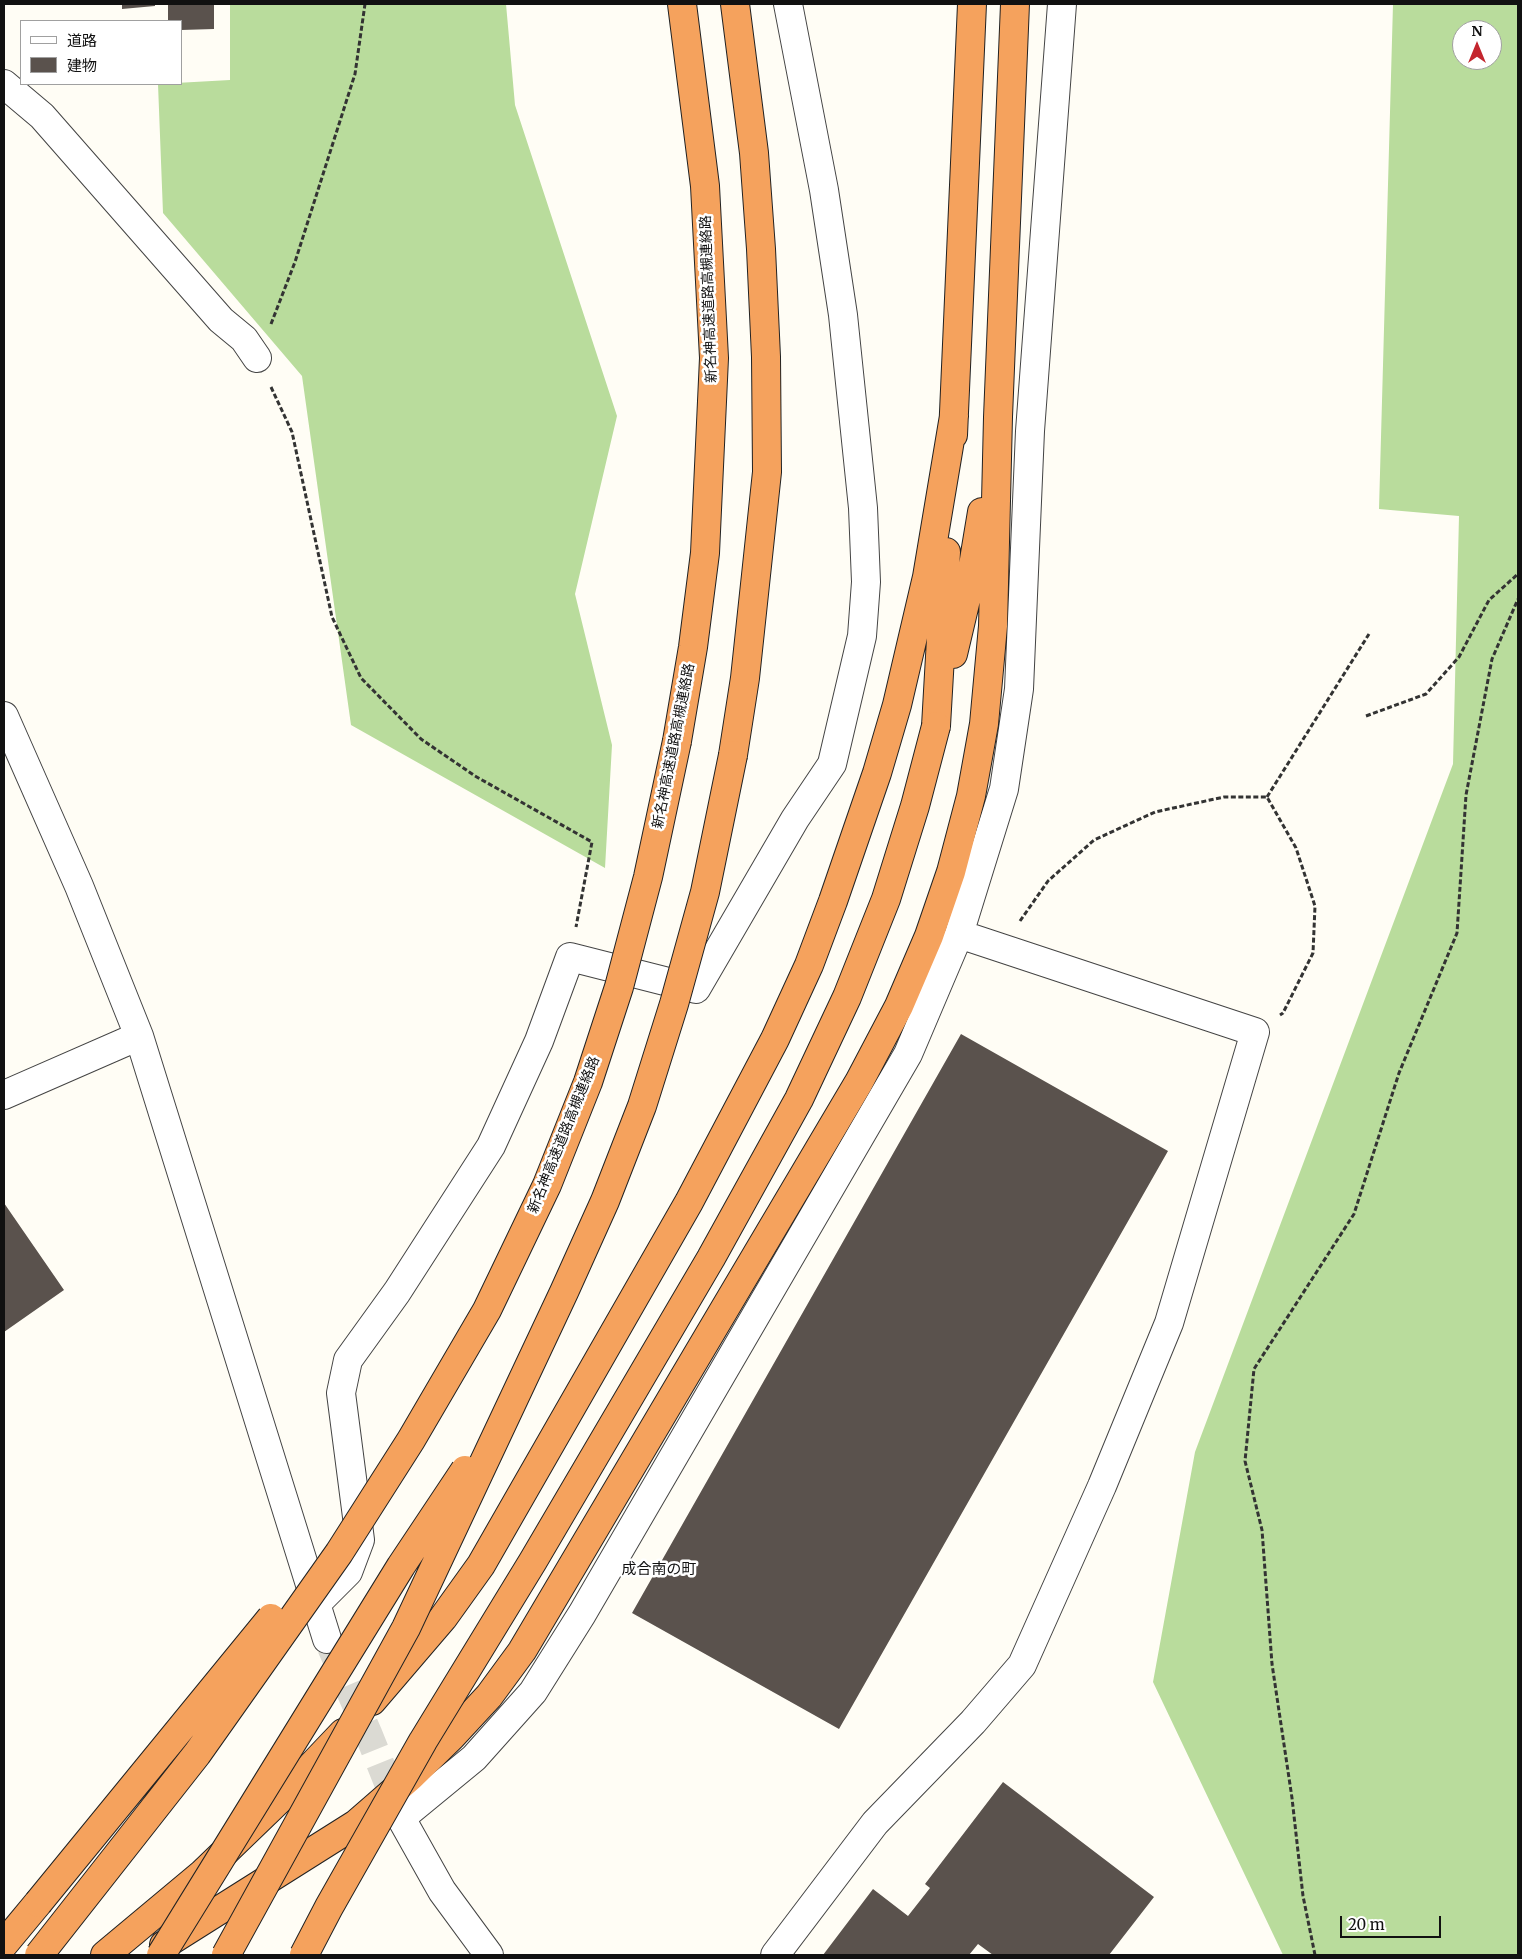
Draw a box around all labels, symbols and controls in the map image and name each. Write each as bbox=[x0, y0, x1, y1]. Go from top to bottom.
legend bbox=[20, 20, 182, 85]
north arrow bbox=[1452, 20, 1502, 70]
text: N bbox=[1471, 22, 1483, 40]
text: 道路 bbox=[67, 31, 97, 50]
text: 建物 bbox=[67, 56, 97, 75]
street label: 新名神高速道路高槻連絡路 bbox=[698, 215, 720, 383]
street label: 新名神高速道路高槻連絡路 bbox=[650, 662, 698, 830]
street label: 新名神高速道路高槻連絡路 bbox=[525, 1054, 603, 1216]
district label: 成合南の町 bbox=[622, 1561, 696, 1579]
scale bar bbox=[1342, 1906, 1443, 1938]
text: 20 m bbox=[1348, 1915, 1385, 1934]

